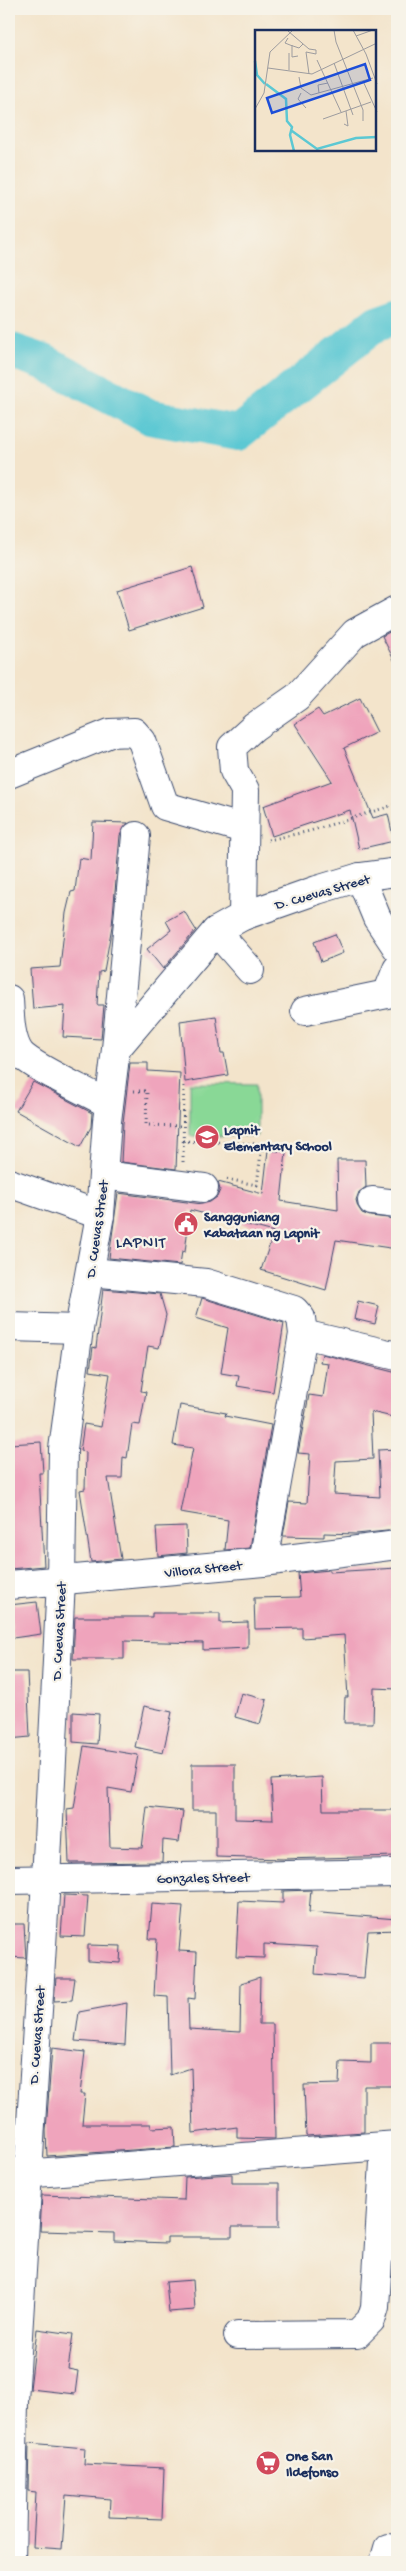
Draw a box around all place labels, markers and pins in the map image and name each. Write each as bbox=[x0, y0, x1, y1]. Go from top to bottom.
place label: Lapnit Elementary School bbox=[224, 1123, 332, 1156]
school or university icon: Lapnit Elementary School bbox=[194, 1124, 220, 1150]
place label: Sangguniang Kabataan ng Lapnit bbox=[203, 1210, 320, 1243]
public building icon: Sangguniang Kabataan ng Lapnit bbox=[173, 1211, 199, 1237]
place label: One San Ildefonso bbox=[286, 2449, 339, 2482]
supermarket icon: One San Ildefonso bbox=[255, 2450, 281, 2476]

